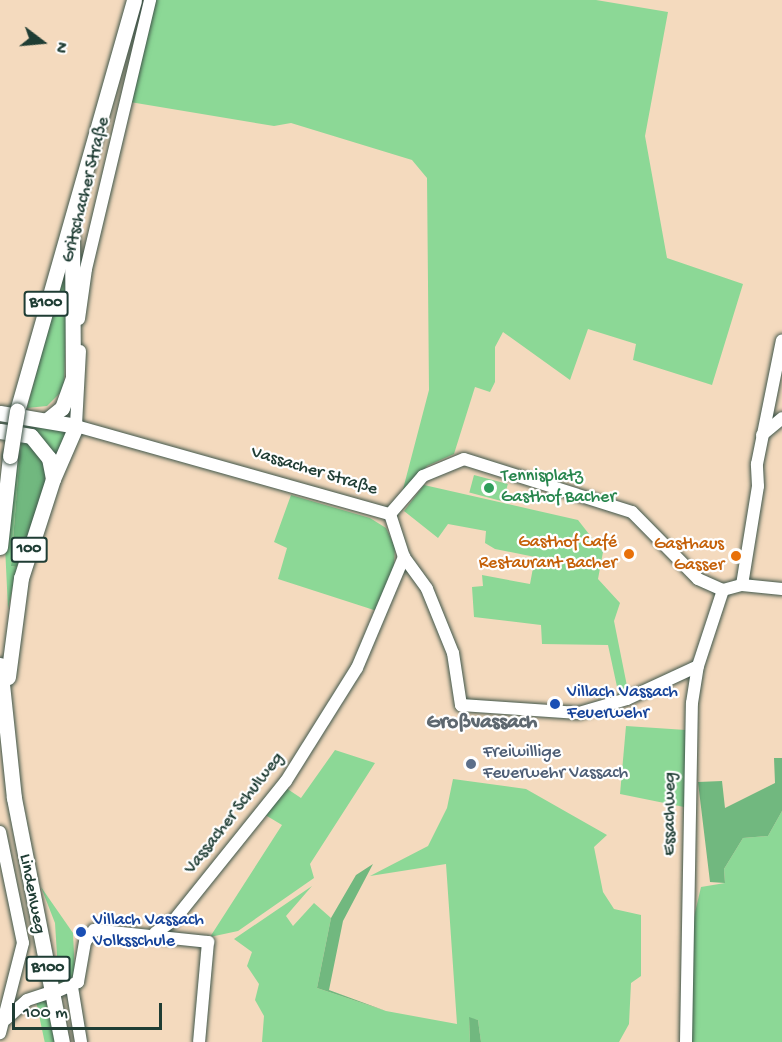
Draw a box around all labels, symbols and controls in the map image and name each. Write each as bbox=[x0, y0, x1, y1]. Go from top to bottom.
north arrow bbox=[12, 12, 72, 72]
text: N bbox=[49, 39, 70, 55]
street label: Gritschacher Straße bbox=[58, 115, 116, 265]
road number: B100 bbox=[24, 291, 68, 317]
street label: Vassacher Straße bbox=[248, 442, 380, 502]
place label: Tennisplatz Gasthof Bacher bbox=[501, 467, 616, 510]
marker: Tennisplatz Gasthof Bacher bbox=[482, 481, 496, 495]
place label: Gasthof Café Restaurant Bacher bbox=[479, 533, 617, 576]
place label: Gasthaus Gasser bbox=[654, 535, 724, 578]
road number: 100 bbox=[9, 537, 48, 563]
marker: Gasthof Café Restaurant Bacher bbox=[622, 547, 636, 561]
marker: Gasthaus Gasser bbox=[729, 549, 743, 563]
place label: Villach Vassach Feuerwehr bbox=[567, 683, 678, 726]
marker: Villach Vassach Feuerwehr bbox=[548, 697, 562, 711]
district label: Großvassach bbox=[427, 711, 537, 737]
place label: Freiwillige Feuerwehr Vassach bbox=[483, 743, 628, 786]
street label: Vassacher Schulweg bbox=[181, 749, 289, 879]
marker: Freiwillige Feuerwehr Vassach bbox=[464, 757, 478, 771]
street label: Essachweg bbox=[660, 772, 682, 856]
street label: Lindenweg bbox=[13, 852, 49, 936]
place label: Villach Vassach Volksschule bbox=[93, 911, 204, 954]
marker: Villach Vassach Volksschule bbox=[74, 925, 88, 939]
road number: B100 bbox=[26, 956, 70, 982]
scale bar bbox=[15, 991, 165, 1029]
text: 100 m bbox=[23, 1003, 68, 1024]

